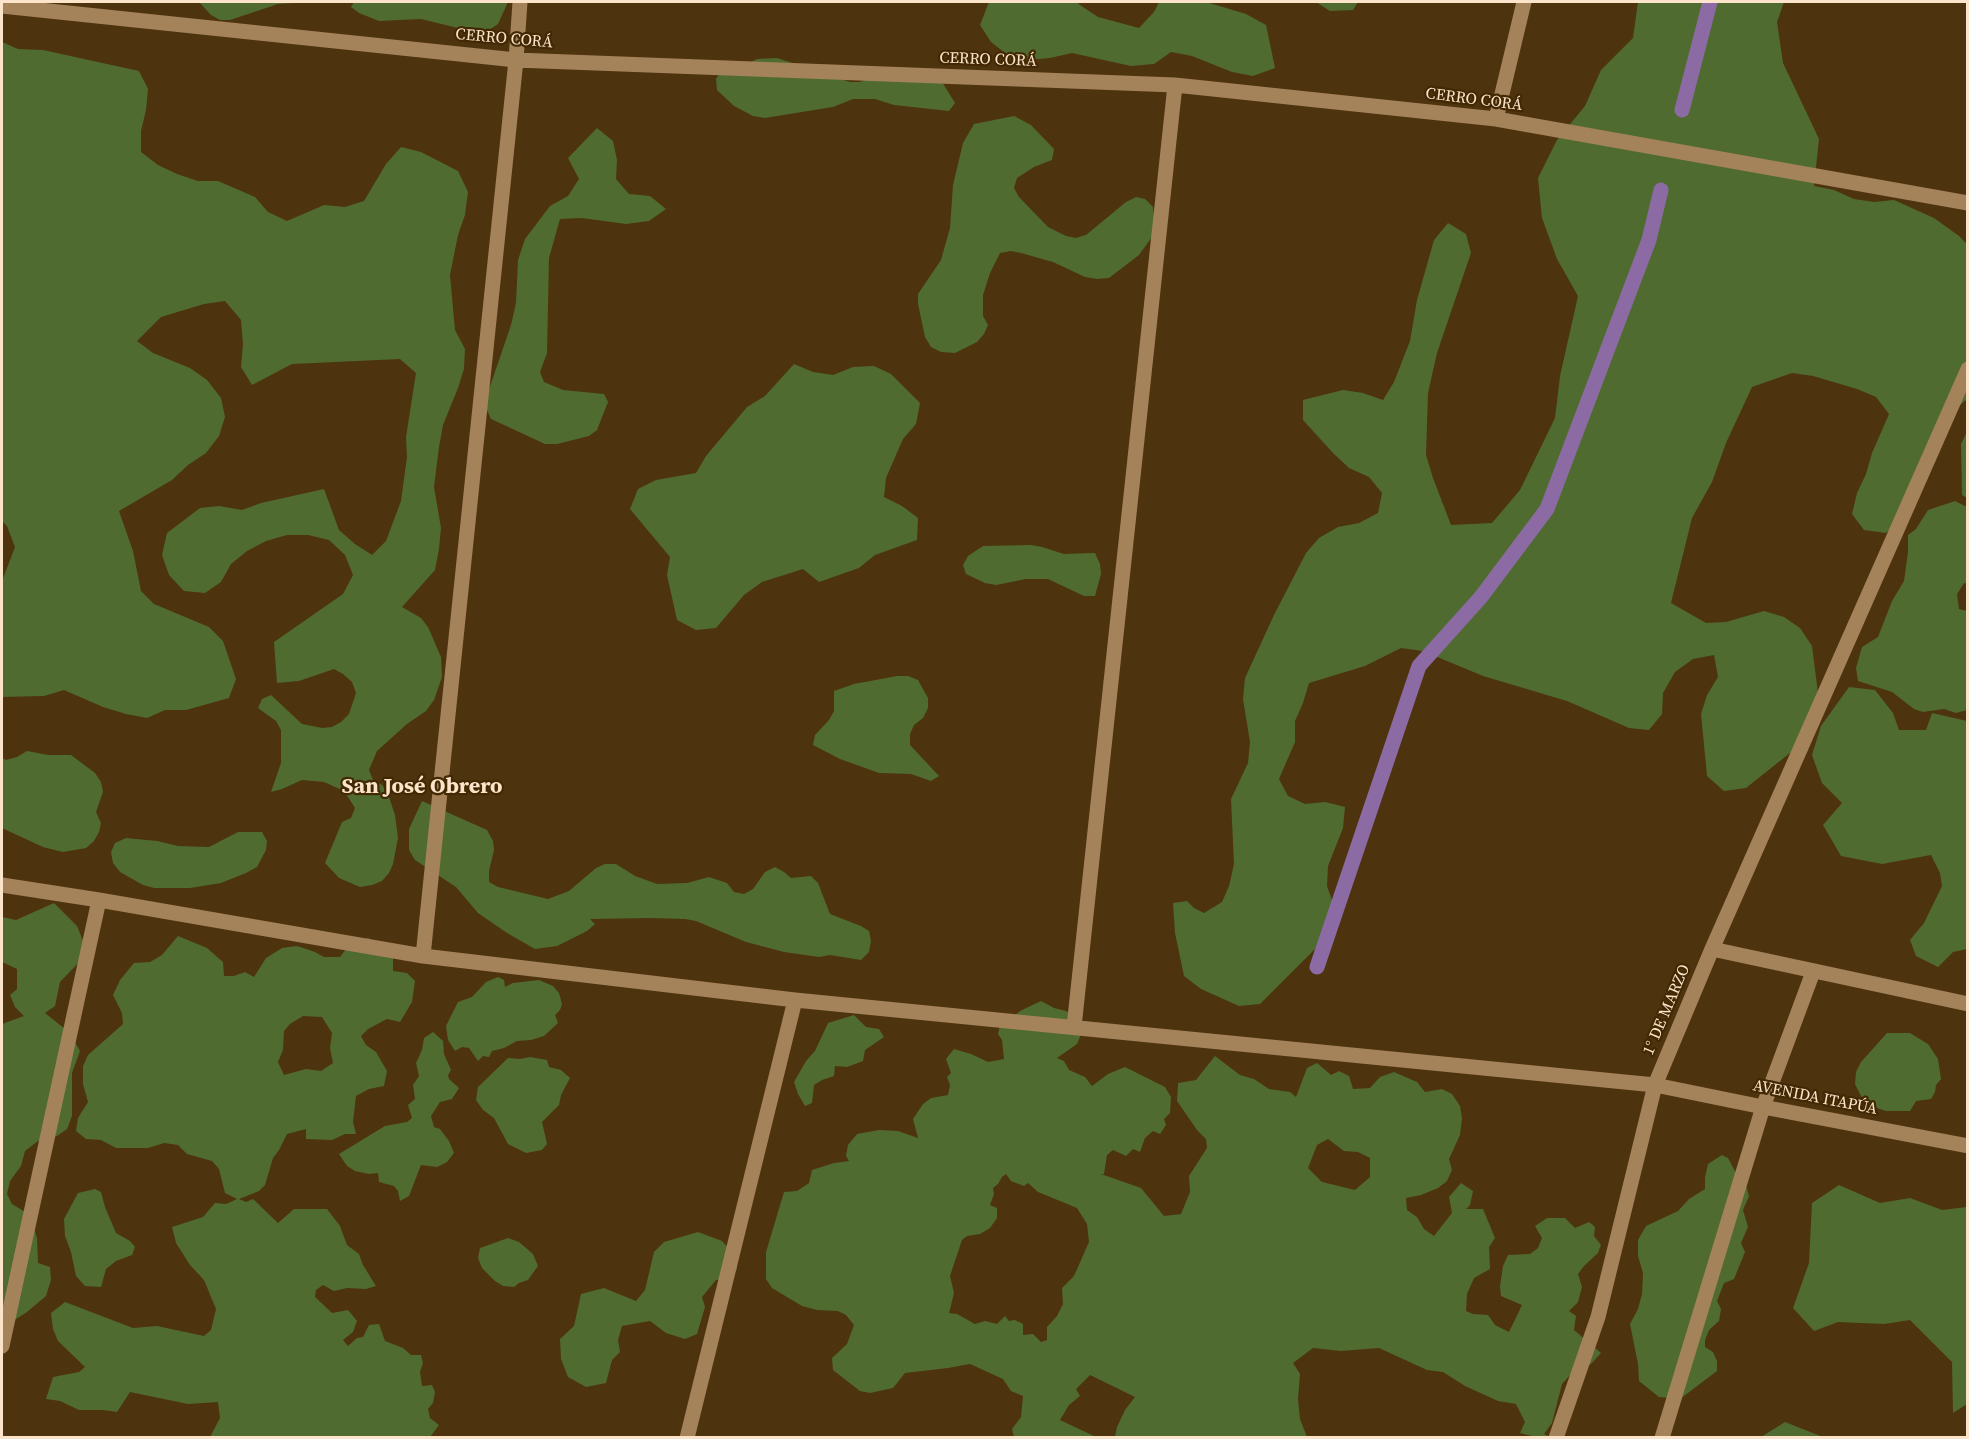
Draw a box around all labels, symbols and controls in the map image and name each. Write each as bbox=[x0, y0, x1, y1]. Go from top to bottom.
street label: CERRO CORÁ bbox=[455, 25, 553, 53]
street label: CERRO CORÁ bbox=[939, 49, 1037, 71]
street label: CERRO CORÁ bbox=[1424, 85, 1524, 115]
district label: San José Obrero bbox=[342, 774, 502, 800]
street label: 1° DE MARZO bbox=[1639, 962, 1695, 1058]
street label: AVENIDA ITAPÚA bbox=[1751, 1077, 1879, 1119]

